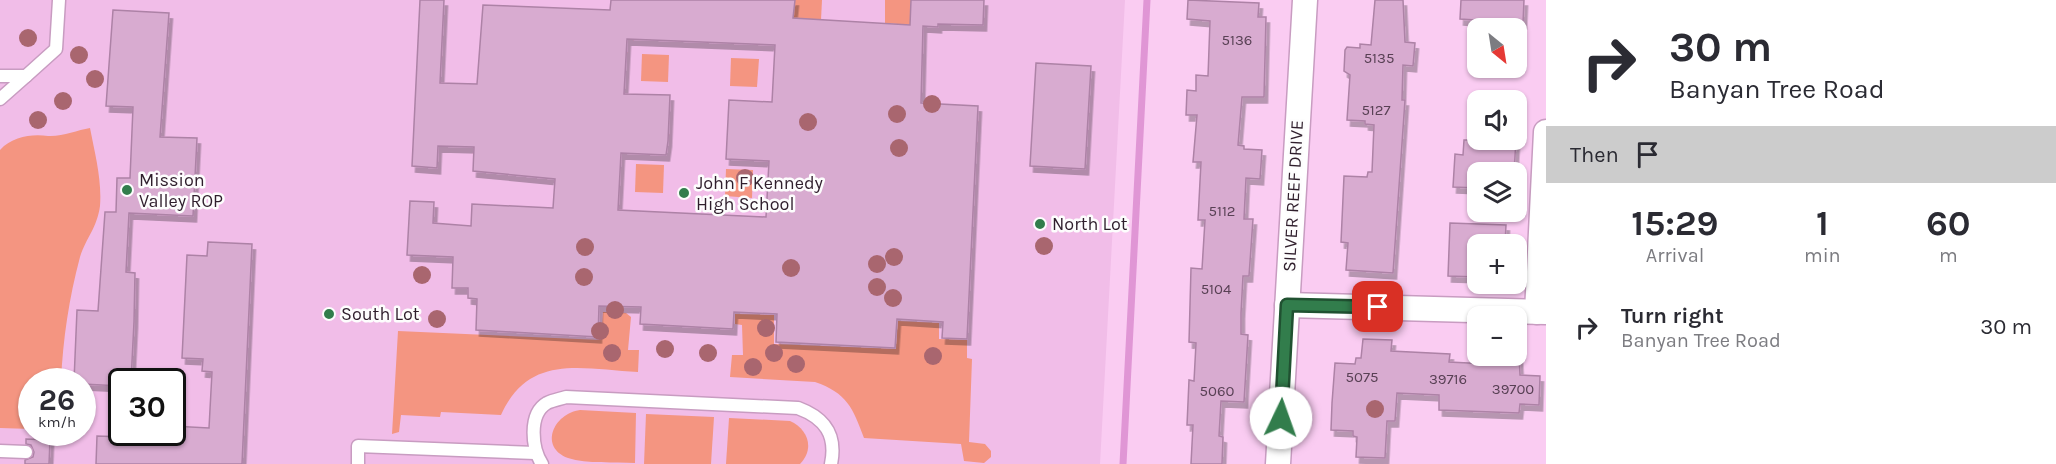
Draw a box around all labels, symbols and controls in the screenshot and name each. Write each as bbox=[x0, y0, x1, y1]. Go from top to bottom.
north arrow bbox=[1467, 18, 1527, 78]
map controls bbox=[1467, 18, 1527, 366]
text: 30 m bbox=[1669, 22, 1772, 72]
icon: right bbox=[1570, 24, 1648, 102]
house number: 5136 bbox=[1222, 31, 1252, 49]
house number: 5135 bbox=[1364, 49, 1394, 67]
text: Banyan Tree Road bbox=[1669, 73, 1885, 105]
button: sound bbox=[1467, 90, 1527, 150]
house number: 5127 bbox=[1361, 101, 1391, 119]
street label: SILVER REEF DRIVE bbox=[1278, 119, 1308, 273]
icon: arrive bbox=[1631, 138, 1664, 171]
text: Then bbox=[1570, 142, 1619, 168]
button: layers bbox=[1467, 162, 1527, 222]
place label: Mission Valley ROP bbox=[139, 169, 223, 212]
place label: John F Kennedy High School bbox=[696, 172, 824, 215]
marker: Mission Valley ROP bbox=[120, 183, 134, 197]
marker: John F Kennedy High School bbox=[677, 186, 691, 200]
house number: 5112 bbox=[1208, 202, 1236, 220]
text: 15:29 bbox=[1631, 202, 1719, 244]
text: 1 bbox=[1816, 202, 1829, 244]
text: 60 bbox=[1926, 202, 1971, 244]
place label: North Lot bbox=[1052, 213, 1128, 235]
marker: North Lot bbox=[1033, 217, 1047, 231]
button: + bbox=[1467, 234, 1527, 294]
text: Arrival bbox=[1646, 244, 1704, 267]
text: min bbox=[1804, 244, 1841, 267]
text: m bbox=[1939, 244, 1958, 267]
house number: 5104 bbox=[1201, 280, 1232, 298]
pin bbox=[1352, 281, 1403, 332]
icon: arrive bbox=[1361, 290, 1394, 323]
place label: South Lot bbox=[341, 303, 420, 325]
text: Turn right bbox=[1621, 303, 1724, 329]
button: − bbox=[1467, 306, 1527, 366]
marker: South Lot bbox=[322, 307, 336, 321]
icon: right bbox=[1570, 311, 1603, 344]
text: 30 m bbox=[1980, 314, 2032, 340]
text: Banyan Tree Road bbox=[1621, 329, 1781, 352]
speed limit sign: 30 bbox=[108, 368, 186, 446]
house number: 5075 bbox=[1346, 368, 1378, 386]
house number: 39716 bbox=[1429, 370, 1467, 388]
house number: 39700 bbox=[1492, 380, 1534, 398]
text: 26 bbox=[39, 382, 75, 418]
house number: 5060 bbox=[1200, 382, 1235, 400]
position arrow bbox=[1249, 386, 1313, 450]
text: km/h bbox=[38, 413, 76, 431]

